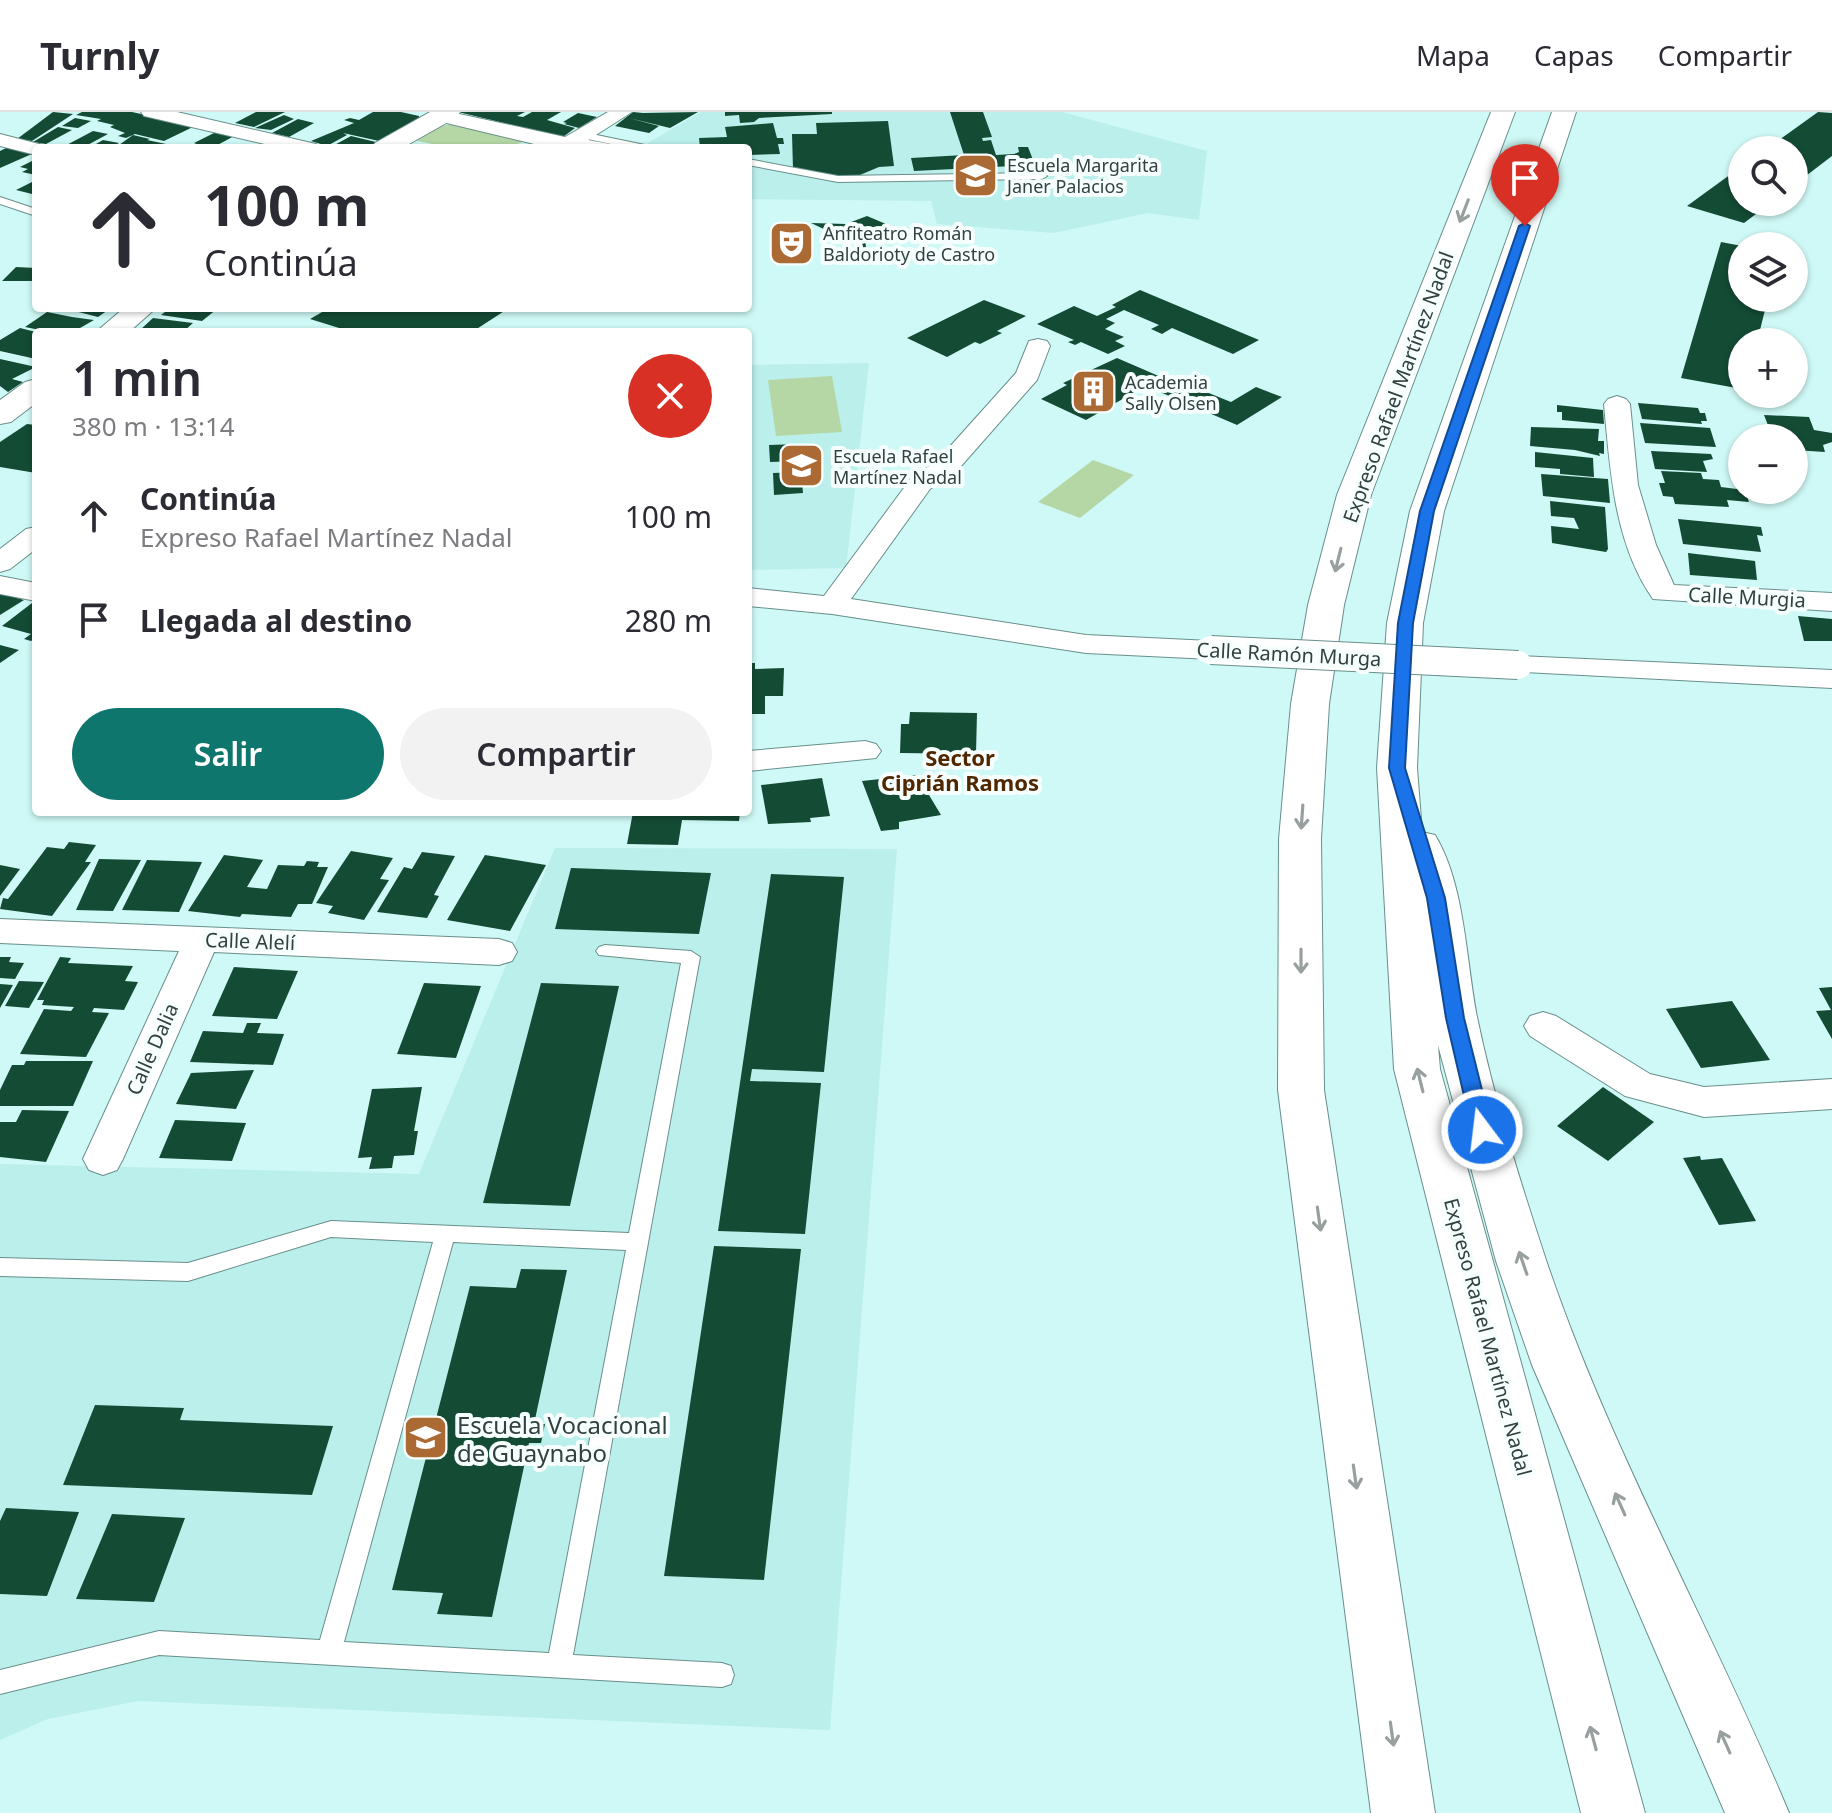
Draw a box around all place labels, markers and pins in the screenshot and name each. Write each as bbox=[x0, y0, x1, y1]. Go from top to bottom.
pin bbox=[1491, 144, 1559, 226]
school or university icon: Escuela Margarita Janer Palacios bbox=[952, 151, 1000, 199]
place label: Escuela Margarita Janer Palacios bbox=[1005, 153, 1159, 198]
theatre icon: Anfiteatro Román Baldorioty de Castro bbox=[768, 219, 816, 267]
place label: Anfiteatro Román Baldorioty de Castro bbox=[823, 221, 995, 266]
building icon: Academia Sally Olsen bbox=[1070, 368, 1118, 416]
place label: Academia Sally Olsen bbox=[1125, 370, 1217, 415]
school or university icon: Escuela Rafael Martínez Nadal bbox=[778, 442, 826, 490]
place label: Escuela Rafael Martínez Nadal bbox=[833, 444, 962, 489]
place label: Escuela Vocacional de Guaynabo bbox=[457, 1408, 668, 1469]
school or university icon: Escuela Vocacional de Guaynabo bbox=[402, 1414, 450, 1462]

